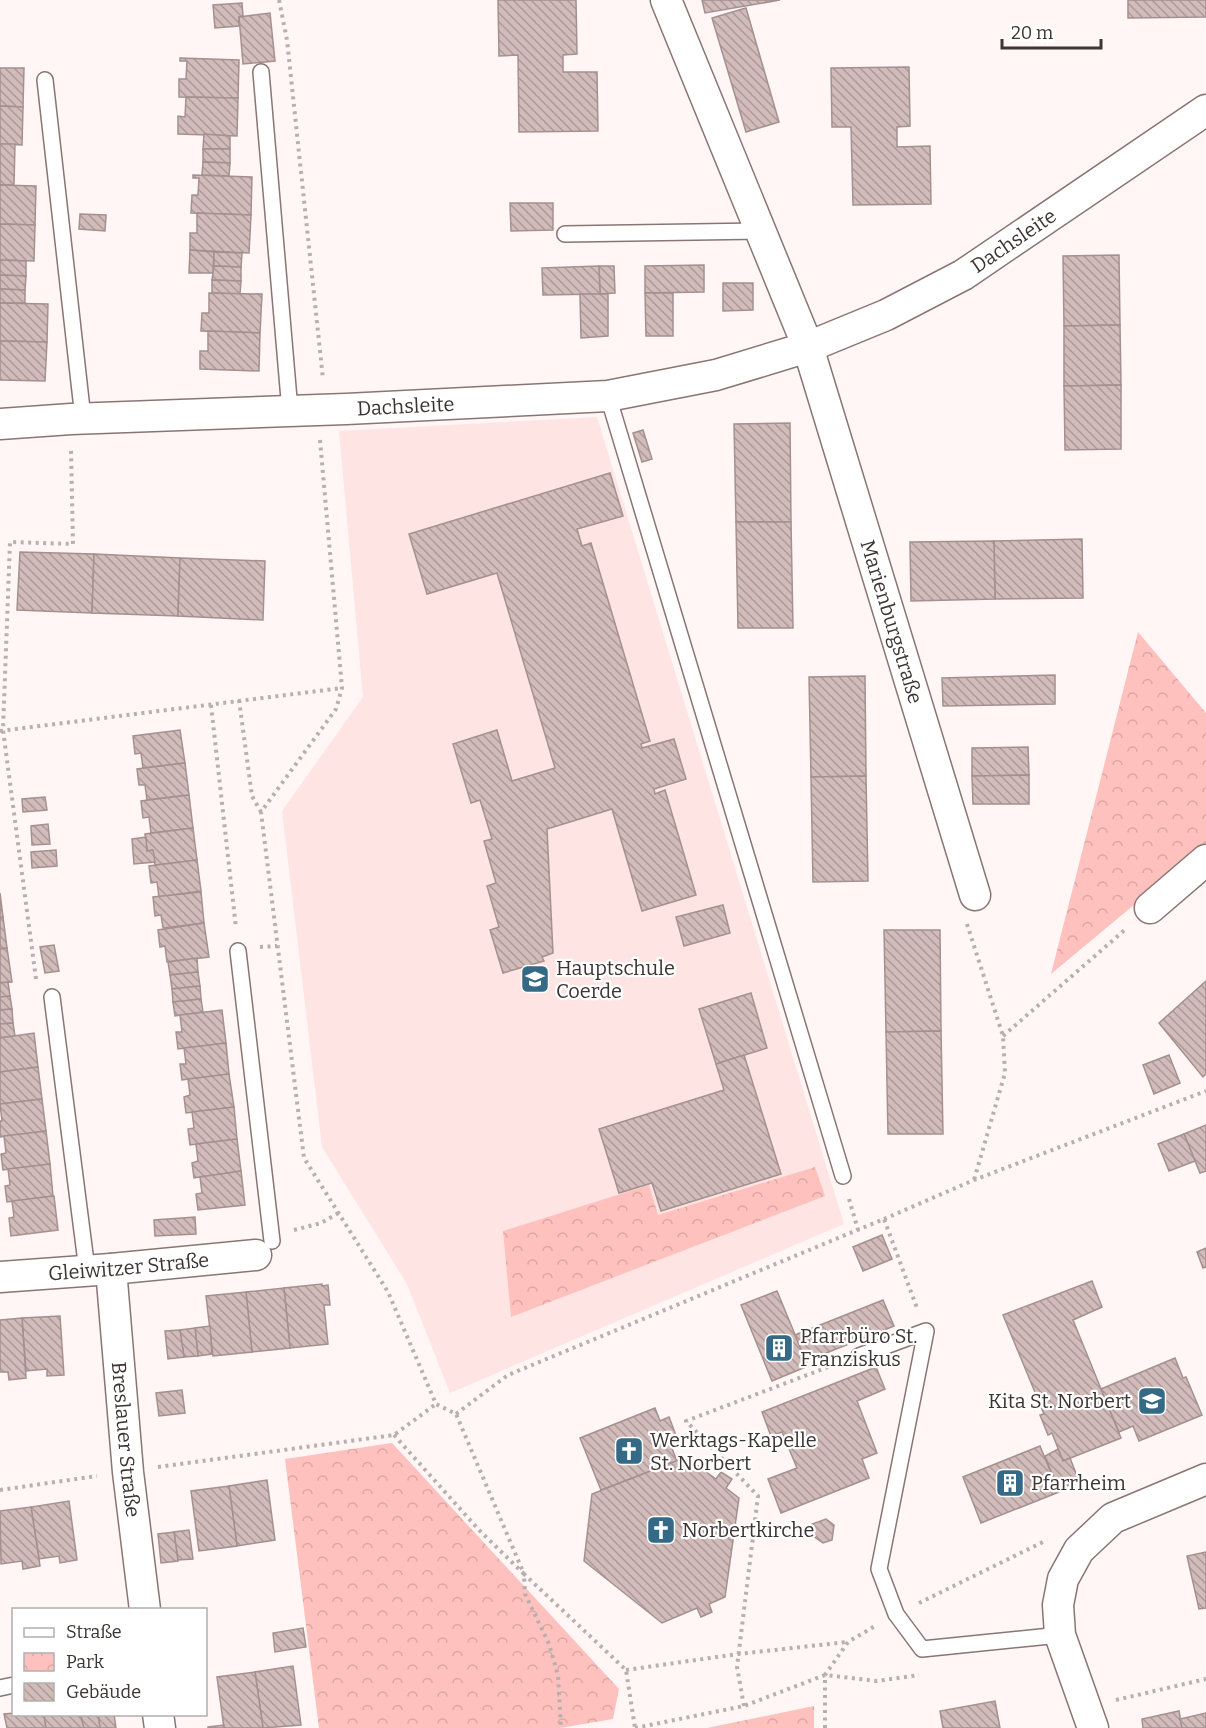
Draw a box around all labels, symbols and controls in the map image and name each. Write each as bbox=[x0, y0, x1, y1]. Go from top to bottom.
scale bar bbox=[1002, 12, 1101, 50]
text: 20 m bbox=[1011, 22, 1053, 44]
street label: Dachsleite bbox=[966, 203, 1061, 278]
street label: Dachsleite bbox=[356, 392, 455, 420]
street label: Marienburgstraße bbox=[855, 537, 928, 706]
place label: Hauptschule Coerde bbox=[556, 956, 675, 1003]
school or university icon: Hauptschule Coerde bbox=[519, 963, 551, 995]
street label: Gleiwitzer Straße bbox=[47, 1248, 210, 1285]
place label: Pfarrbüro St. Franziskus bbox=[800, 1324, 918, 1371]
building icon: Pfarrbüro St. Franziskus bbox=[763, 1332, 795, 1364]
street label: Breslauer Straße bbox=[107, 1361, 145, 1518]
school or university icon: Kita St. Norbert bbox=[1136, 1385, 1168, 1417]
place label: Kita St. Norbert bbox=[988, 1389, 1131, 1413]
place label: Werktags-Kapelle St. Norbert bbox=[650, 1428, 817, 1475]
church icon: Werktags-Kapelle St. Norbert bbox=[613, 1435, 645, 1467]
building icon: Pfarrheim bbox=[994, 1467, 1026, 1499]
place label: Pfarrheim bbox=[1031, 1471, 1126, 1495]
church icon: Norbertkirche bbox=[645, 1514, 677, 1546]
place label: Norbertkirche bbox=[682, 1518, 815, 1542]
legend bbox=[12, 1608, 207, 1716]
text: Straße bbox=[66, 1621, 122, 1643]
text: Park bbox=[66, 1651, 105, 1673]
text: Gebäude bbox=[66, 1681, 141, 1703]

